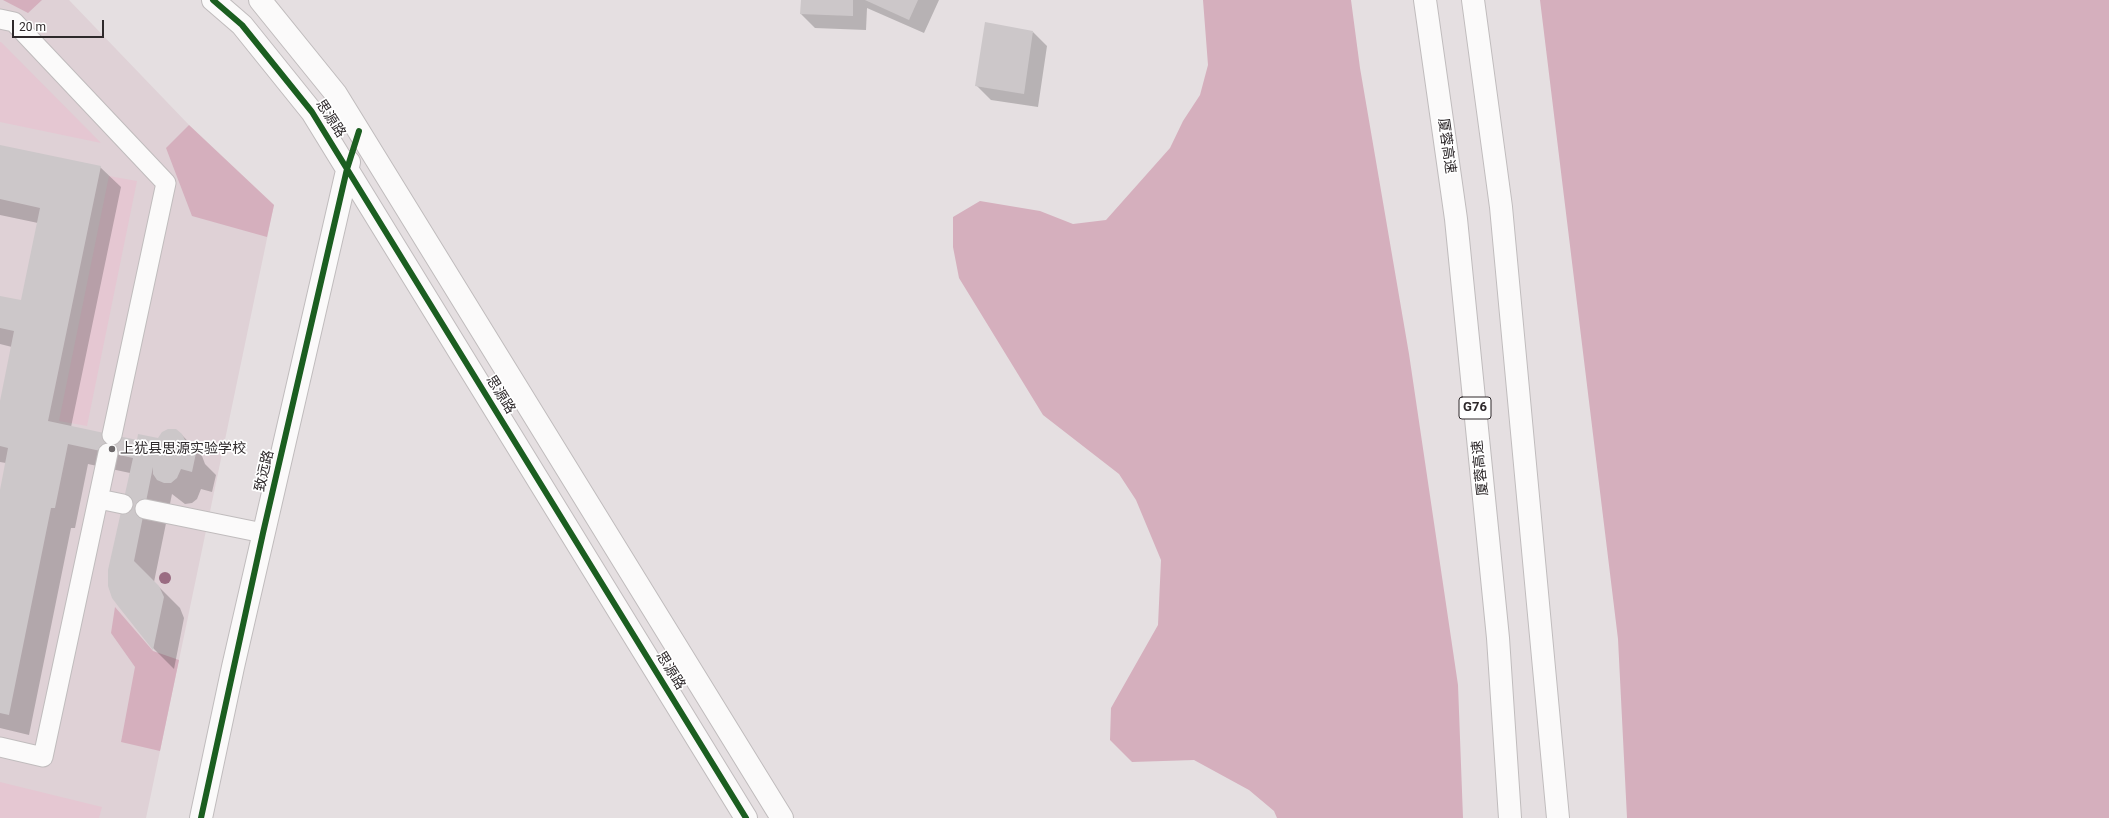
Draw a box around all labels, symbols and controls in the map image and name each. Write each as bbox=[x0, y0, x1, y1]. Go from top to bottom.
scale bar bbox=[14, 12, 106, 38]
text: 20 m bbox=[19, 20, 46, 34]
street label: 思源路 bbox=[312, 97, 348, 141]
street label: 厦蓉高速 bbox=[1434, 117, 1458, 175]
street label: 思源路 bbox=[482, 373, 518, 417]
road number: G76 bbox=[1459, 397, 1491, 419]
street label: 厦蓉高速 bbox=[1470, 439, 1492, 497]
place label: 上犹县思源实验学校 bbox=[120, 441, 246, 457]
marker: 上犹县思源实验学校 bbox=[107, 444, 117, 454]
street label: 致远路 bbox=[252, 449, 278, 493]
street label: 思源路 bbox=[652, 649, 688, 693]

